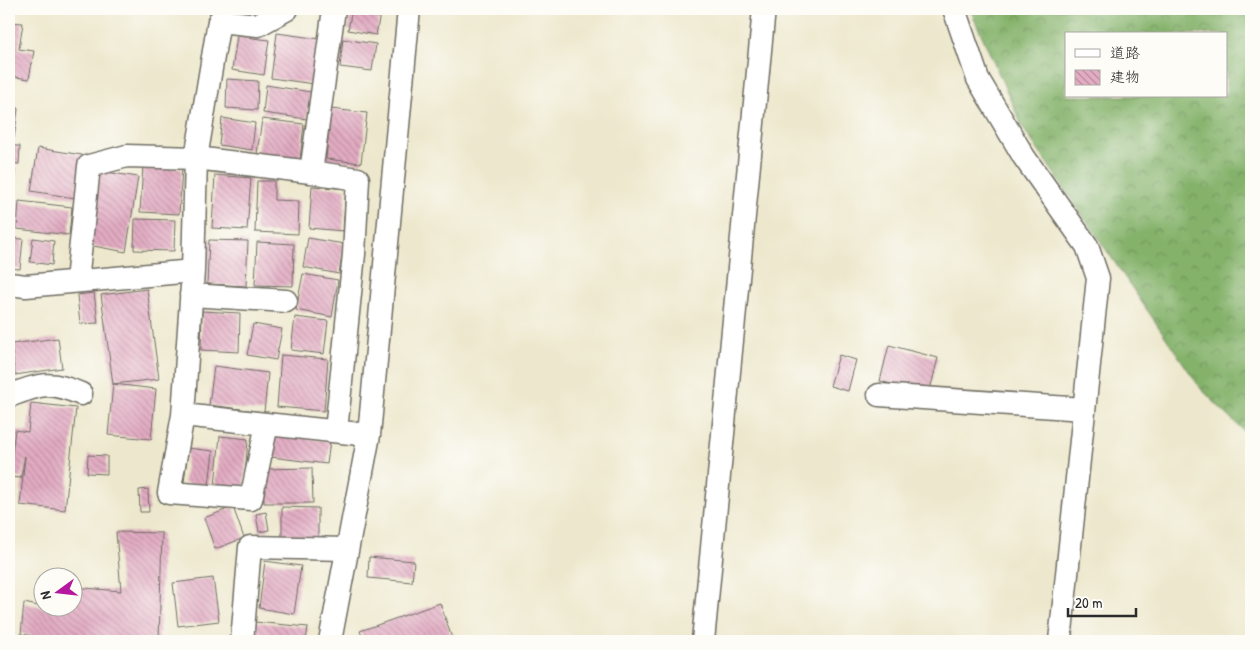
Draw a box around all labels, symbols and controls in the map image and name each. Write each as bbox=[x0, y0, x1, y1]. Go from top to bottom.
legend bbox=[1065, 32, 1228, 98]
text: 道路 bbox=[1110, 42, 1140, 63]
text: 建物 bbox=[1110, 66, 1140, 87]
north arrow bbox=[32, 568, 82, 618]
scale bar bbox=[1068, 585, 1135, 617]
text: N bbox=[35, 589, 55, 602]
text: 20 m bbox=[1075, 592, 1102, 613]

